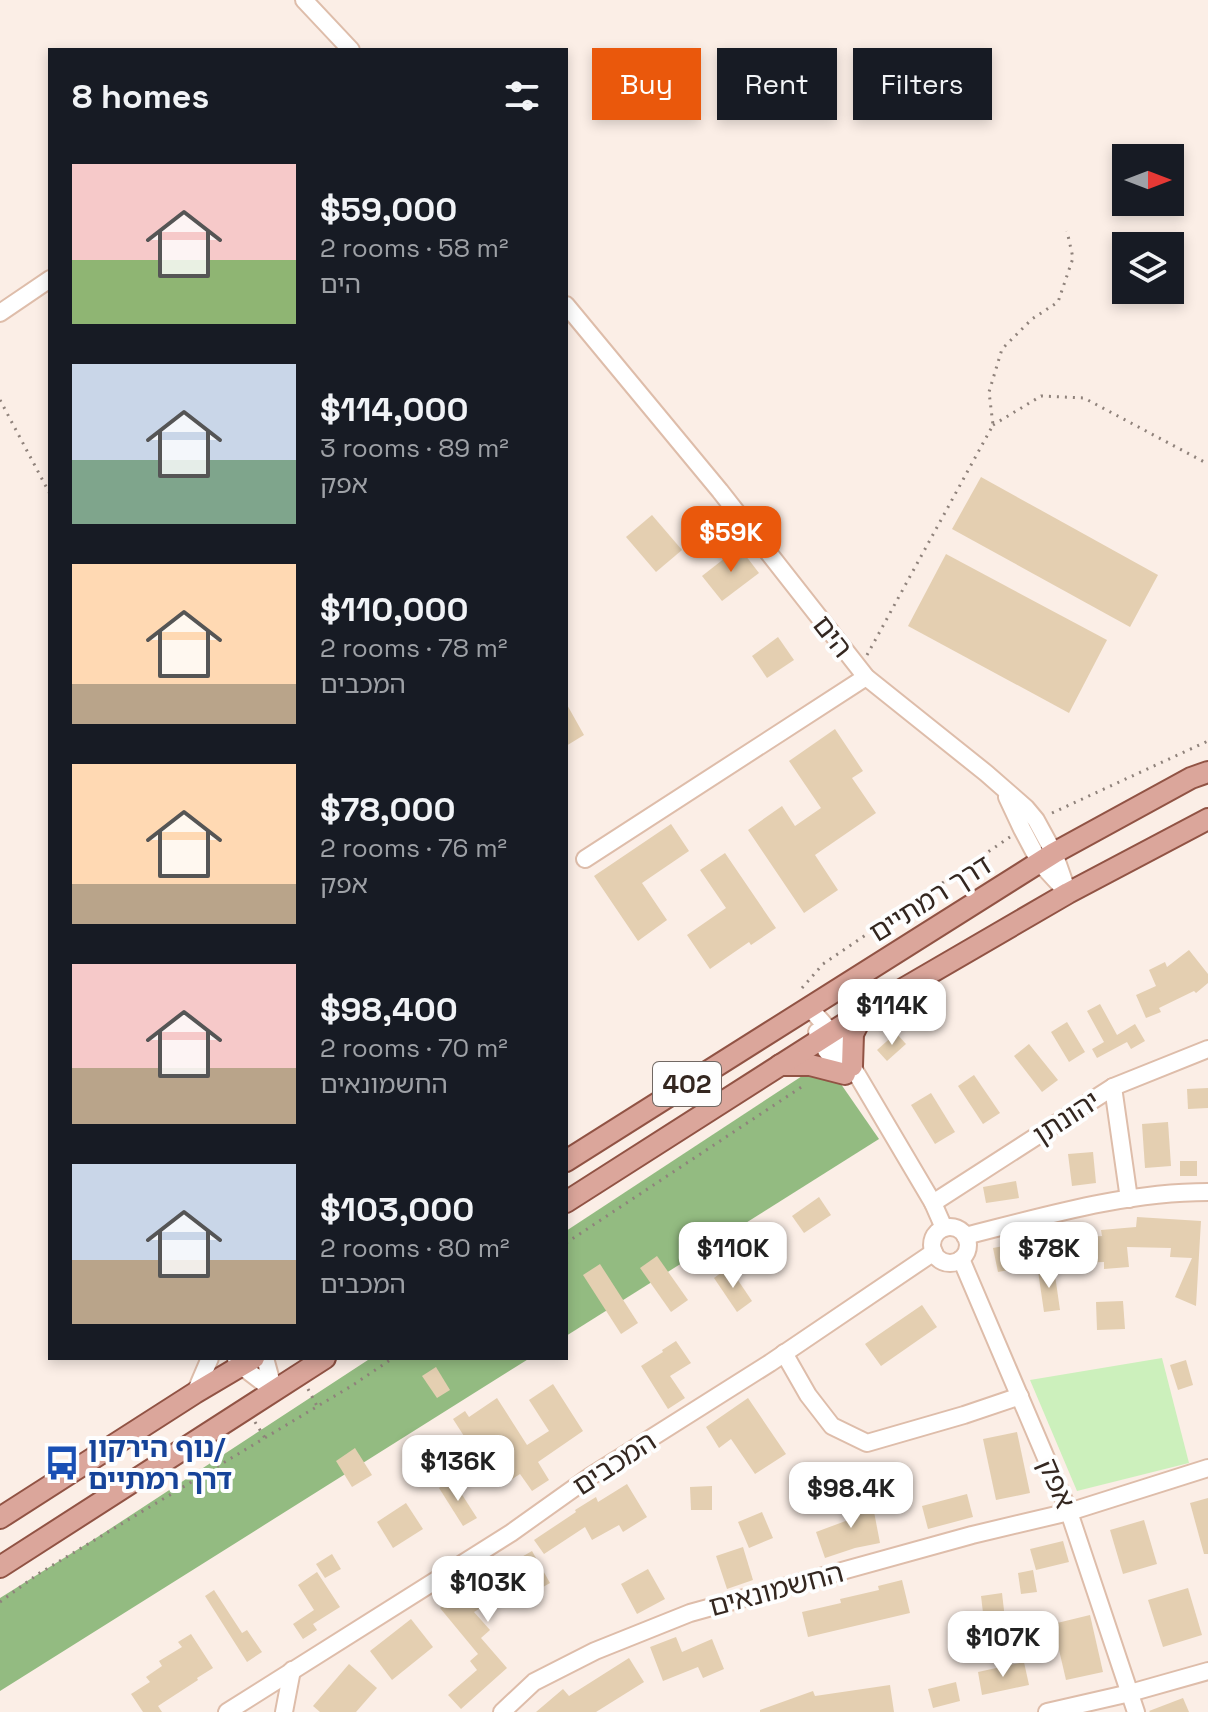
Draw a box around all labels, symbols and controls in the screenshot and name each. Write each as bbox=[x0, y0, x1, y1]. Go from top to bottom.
chip: Buy bbox=[592, 48, 701, 120]
chip: Rent bbox=[717, 48, 837, 120]
chip: Filters bbox=[853, 48, 992, 120]
icon: filters bbox=[500, 74, 544, 118]
text: 8 homes bbox=[72, 75, 209, 118]
north arrow bbox=[1112, 144, 1184, 216]
map controls bbox=[1112, 144, 1184, 304]
text: $59,000 bbox=[320, 188, 457, 231]
icon: home bbox=[136, 196, 232, 292]
text: 2 rooms · 58 m² bbox=[320, 231, 508, 265]
button: layers bbox=[1112, 232, 1184, 304]
text: הים bbox=[320, 267, 361, 301]
text: $114,000 bbox=[320, 388, 469, 431]
icon: home bbox=[136, 396, 232, 492]
text: 3 rooms · 89 m² bbox=[320, 431, 509, 465]
text: אפק bbox=[320, 467, 368, 501]
pin: $59K bbox=[684, 506, 778, 574]
text: $59K bbox=[699, 515, 763, 549]
text: $110,000 bbox=[320, 588, 469, 631]
icon: home bbox=[136, 596, 232, 692]
street label: הים bbox=[805, 608, 861, 664]
text: 2 rooms · 78 m² bbox=[320, 631, 507, 665]
text: המכבים bbox=[320, 667, 406, 701]
text: $78,000 bbox=[320, 788, 456, 831]
icon: home bbox=[136, 796, 232, 892]
text: 2 rooms · 76 m² bbox=[320, 831, 507, 865]
street label: דרך רמתיים bbox=[862, 846, 998, 950]
text: אפק bbox=[320, 867, 368, 901]
pin: $114K bbox=[836, 979, 948, 1047]
text: $98,400 bbox=[320, 988, 458, 1031]
text: $114K bbox=[856, 988, 928, 1022]
icon: home bbox=[136, 996, 232, 1092]
text: 2 rooms · 70 m² bbox=[320, 1031, 508, 1065]
road number: 402 bbox=[653, 1062, 721, 1106]
text: החשמונאים bbox=[320, 1067, 448, 1101]
street label: יהונתן bbox=[1026, 1082, 1106, 1152]
text: $103,000 bbox=[320, 1188, 474, 1231]
icon: home bbox=[136, 1196, 232, 1292]
pin: $110K bbox=[677, 1222, 789, 1290]
pin: $78K bbox=[1002, 1222, 1096, 1290]
text: 2 rooms · 80 m² bbox=[320, 1231, 510, 1265]
text: $110K bbox=[697, 1231, 769, 1265]
text: $78K bbox=[1018, 1231, 1080, 1265]
text: המכבים bbox=[320, 1267, 406, 1301]
street label: המכבים bbox=[565, 1423, 663, 1503]
place label: נוף הירקון/ דרך רמתיים bbox=[88, 1429, 232, 1497]
pin: $136K bbox=[402, 1435, 514, 1503]
bus stop icon: נוף הירקון/ דרך רמתיים bbox=[43, 1444, 81, 1482]
text: $136K bbox=[420, 1444, 496, 1478]
street label: אפק bbox=[1030, 1452, 1084, 1514]
pin: $98.4K bbox=[786, 1462, 916, 1530]
text: $98.4K bbox=[807, 1471, 895, 1505]
street label: החשמונאים bbox=[705, 1554, 847, 1624]
pin: $103K bbox=[432, 1556, 544, 1624]
text: $103K bbox=[450, 1565, 526, 1599]
pin: $107K bbox=[947, 1611, 1059, 1679]
text: $107K bbox=[966, 1620, 1040, 1654]

